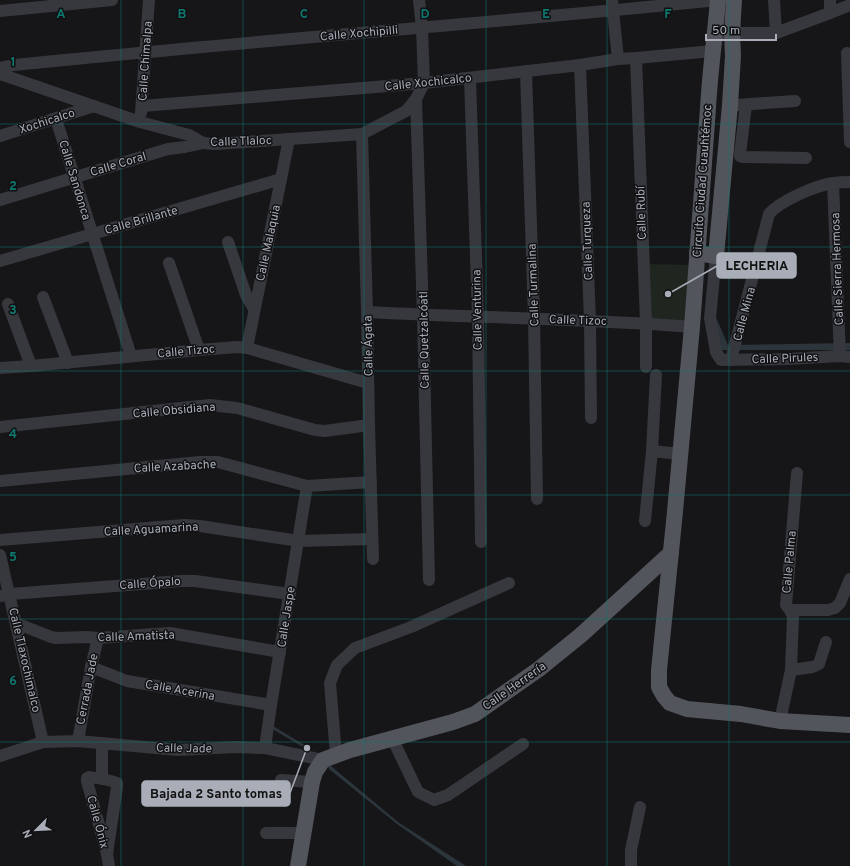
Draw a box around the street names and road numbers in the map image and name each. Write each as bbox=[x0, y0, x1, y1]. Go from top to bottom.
street label: Calle Chimalpa bbox=[135, 21, 157, 102]
street label: Calle Xochipilli bbox=[319, 23, 399, 45]
street label: Calle Xochicalco bbox=[384, 70, 473, 96]
street label: Circuito Ciudad Cuauhtémoc bbox=[690, 104, 716, 258]
street label: Xochicalco bbox=[17, 105, 78, 138]
street label: Calle Tlaloc bbox=[210, 133, 272, 151]
street label: Calle Sandonca bbox=[54, 138, 94, 222]
street label: Calle Coral bbox=[88, 149, 148, 181]
street label: Calle Rubí bbox=[633, 185, 651, 240]
street label: Calle Turqueza bbox=[579, 201, 597, 281]
street label: Calle Brillante bbox=[103, 203, 180, 239]
street label: Calle Malaquia bbox=[253, 204, 285, 283]
street label: Calle Sierra Hermosa bbox=[828, 212, 848, 326]
street label: Calle Turmalina bbox=[525, 243, 543, 327]
street label: Calle Venturina bbox=[469, 269, 487, 351]
street label: Calle Mina bbox=[730, 285, 760, 343]
street label: Calle Quetzalcóatl bbox=[416, 291, 434, 389]
street label: Calle Tizoc bbox=[549, 312, 607, 330]
street label: Calle Ágata bbox=[360, 315, 378, 377]
street label: Calle Tizoc bbox=[156, 341, 216, 362]
street label: Calle Pirules bbox=[751, 350, 819, 368]
street label: Calle Obsidiana bbox=[132, 399, 216, 423]
street label: Calle Azabache bbox=[133, 457, 217, 477]
street label: Calle Aguamarina bbox=[103, 520, 199, 540]
street label: Calle Palma bbox=[779, 530, 801, 594]
street label: Calle Ópalo bbox=[119, 574, 182, 594]
street label: Calle Jaspe bbox=[274, 586, 300, 649]
street label: Calle Tlaxochimalco bbox=[4, 606, 44, 714]
street label: Calle Amatista bbox=[97, 628, 175, 646]
street label: Cerrada Jade bbox=[73, 652, 103, 726]
street label: Calle Herrería bbox=[480, 659, 550, 715]
street label: Calle Acerina bbox=[144, 677, 216, 705]
street label: Calle Jade bbox=[156, 741, 212, 757]
street label: Calle Ónix bbox=[82, 794, 112, 851]

